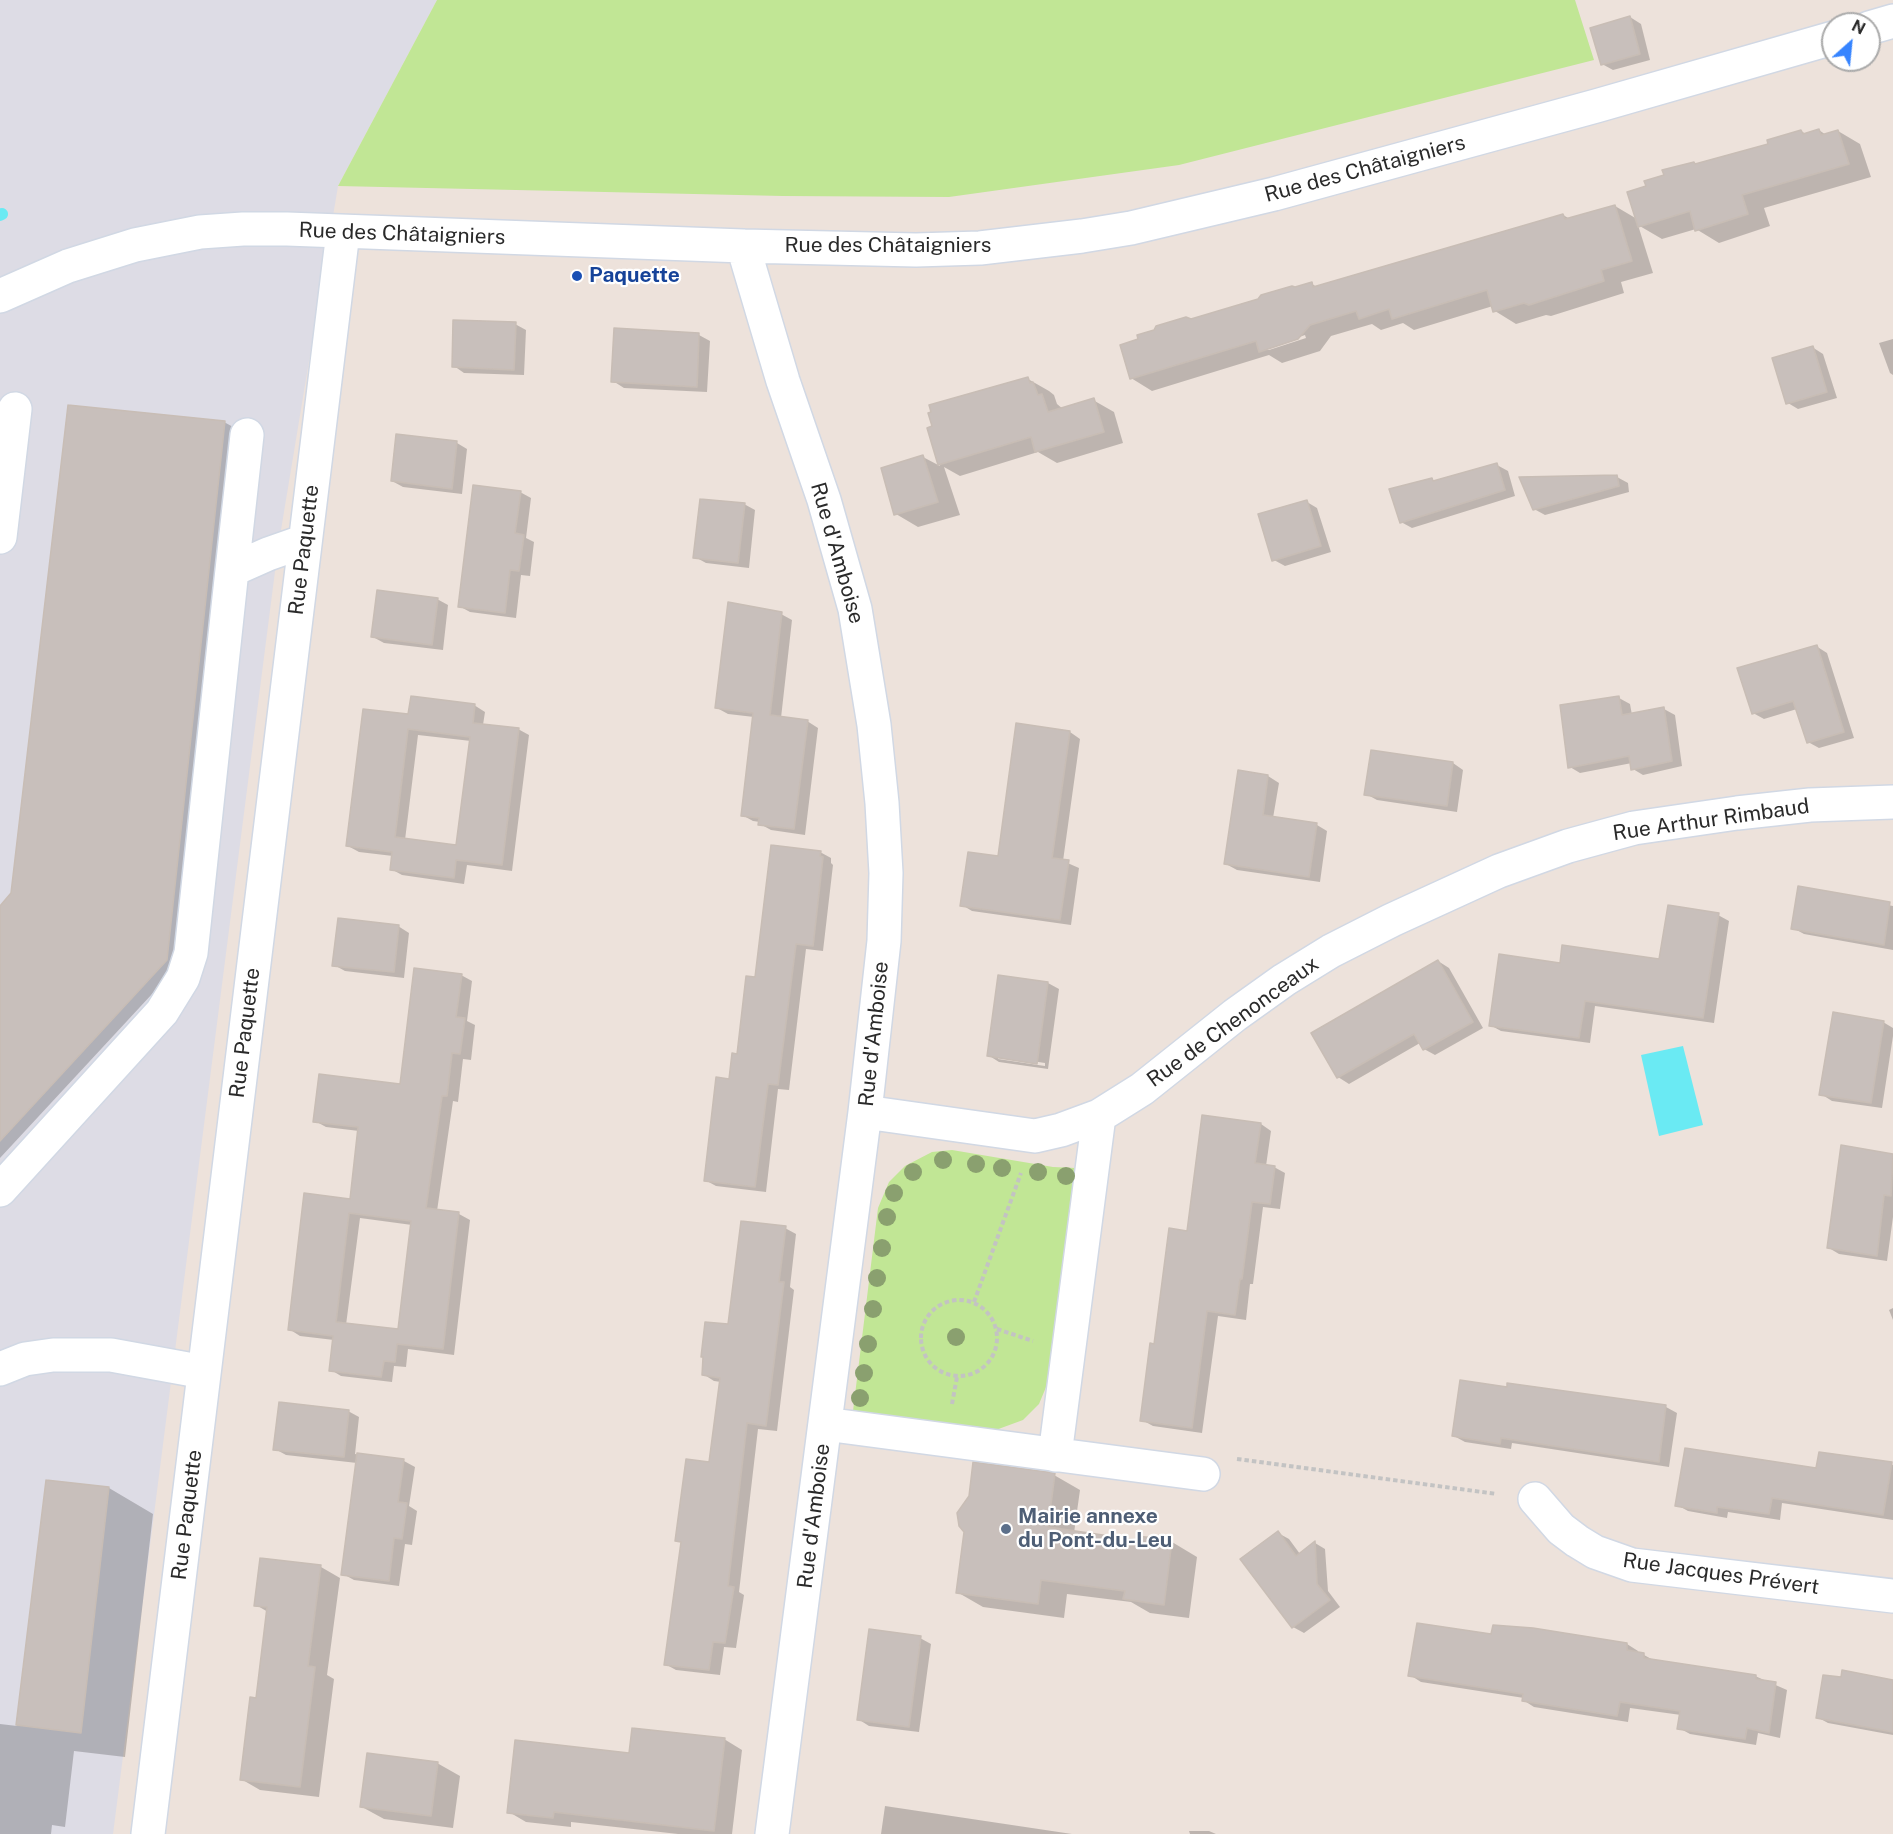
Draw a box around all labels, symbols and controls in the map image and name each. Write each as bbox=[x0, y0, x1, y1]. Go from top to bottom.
north arrow bbox=[1821, 12, 1881, 72]
text: N bbox=[1849, 16, 1868, 39]
street label: Rue des Châtaigniers bbox=[1262, 130, 1468, 208]
street label: Rue des Châtaigniers bbox=[298, 218, 506, 250]
street label: Rue des Châtaigniers bbox=[785, 233, 991, 259]
place label: Paquette bbox=[589, 263, 680, 289]
marker: Paquette bbox=[570, 269, 584, 283]
street label: Rue d'Amboise bbox=[805, 479, 869, 627]
street label: Rue Paquette bbox=[284, 483, 324, 617]
street label: Rue Arthur Rimbaud bbox=[1611, 794, 1811, 846]
street label: Rue de Chenonceaux bbox=[1142, 951, 1324, 1093]
street label: Rue d'Amboise bbox=[854, 960, 894, 1108]
street label: Rue Paquette bbox=[225, 966, 265, 1100]
street label: Rue d'Amboise bbox=[793, 1442, 835, 1590]
street label: Rue Paquette bbox=[167, 1448, 207, 1582]
place label: Mairie annexe du Pont-du-Leu bbox=[1018, 1504, 1172, 1554]
marker: Mairie annexe du Pont-du-Leu bbox=[999, 1522, 1013, 1536]
street label: Rue Jacques Prévert bbox=[1621, 1548, 1821, 1600]

